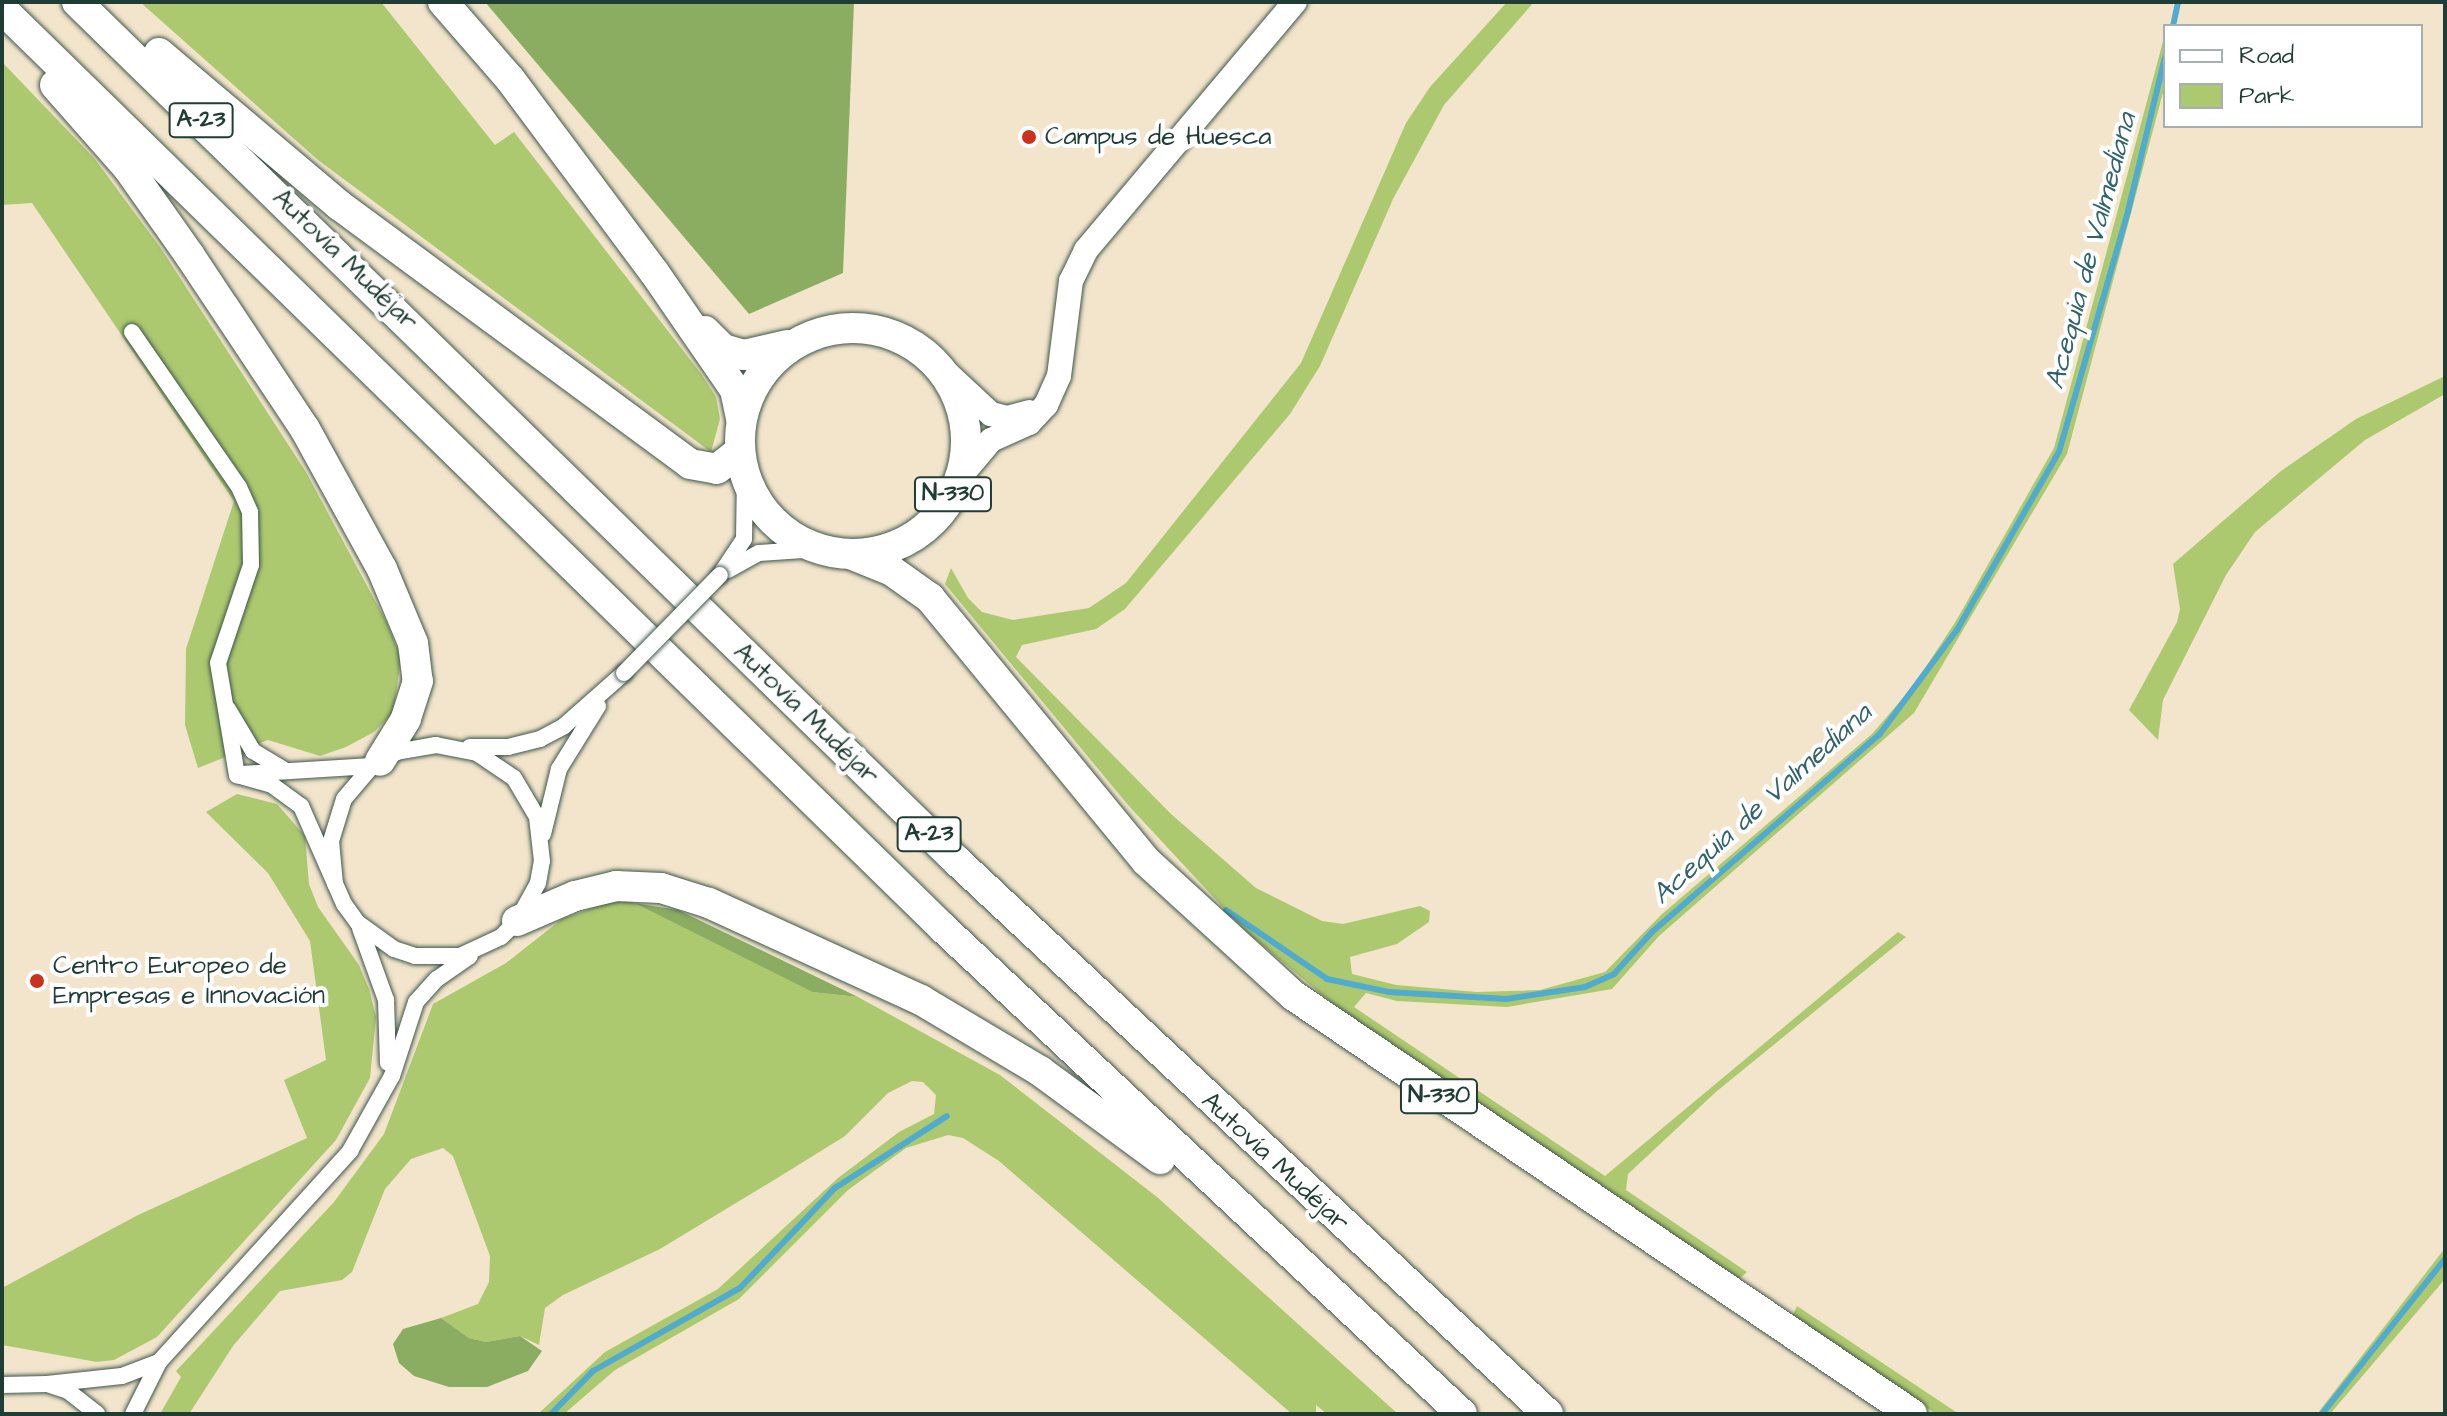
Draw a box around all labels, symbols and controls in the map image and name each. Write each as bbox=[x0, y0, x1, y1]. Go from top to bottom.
legend bbox=[2163, 24, 2423, 128]
text: Road bbox=[2239, 39, 2294, 73]
text: Park bbox=[2239, 79, 2295, 113]
road number: A-23 bbox=[167, 100, 235, 140]
water label: Acequia de Valmediana bbox=[2038, 109, 2144, 393]
place label: Campus de Huesca bbox=[1045, 121, 1272, 153]
marker: Campus de Huesca bbox=[1020, 128, 1038, 146]
street label: Autovía Mudéjar bbox=[266, 183, 424, 337]
road number: N-330 bbox=[913, 474, 993, 514]
street label: Autovía Mudéjar bbox=[727, 637, 885, 791]
water label: Acequia de Valmediana bbox=[1645, 696, 1879, 912]
road number: A-23 bbox=[895, 814, 963, 854]
place label: Centro Europeo de Empresas e Innovación bbox=[53, 950, 325, 1012]
marker: Centro Europeo de Empresas e Innovación bbox=[28, 972, 46, 990]
road number: N-330 bbox=[1399, 1076, 1479, 1116]
street label: Autovía Mudéjar bbox=[1195, 1086, 1355, 1238]

